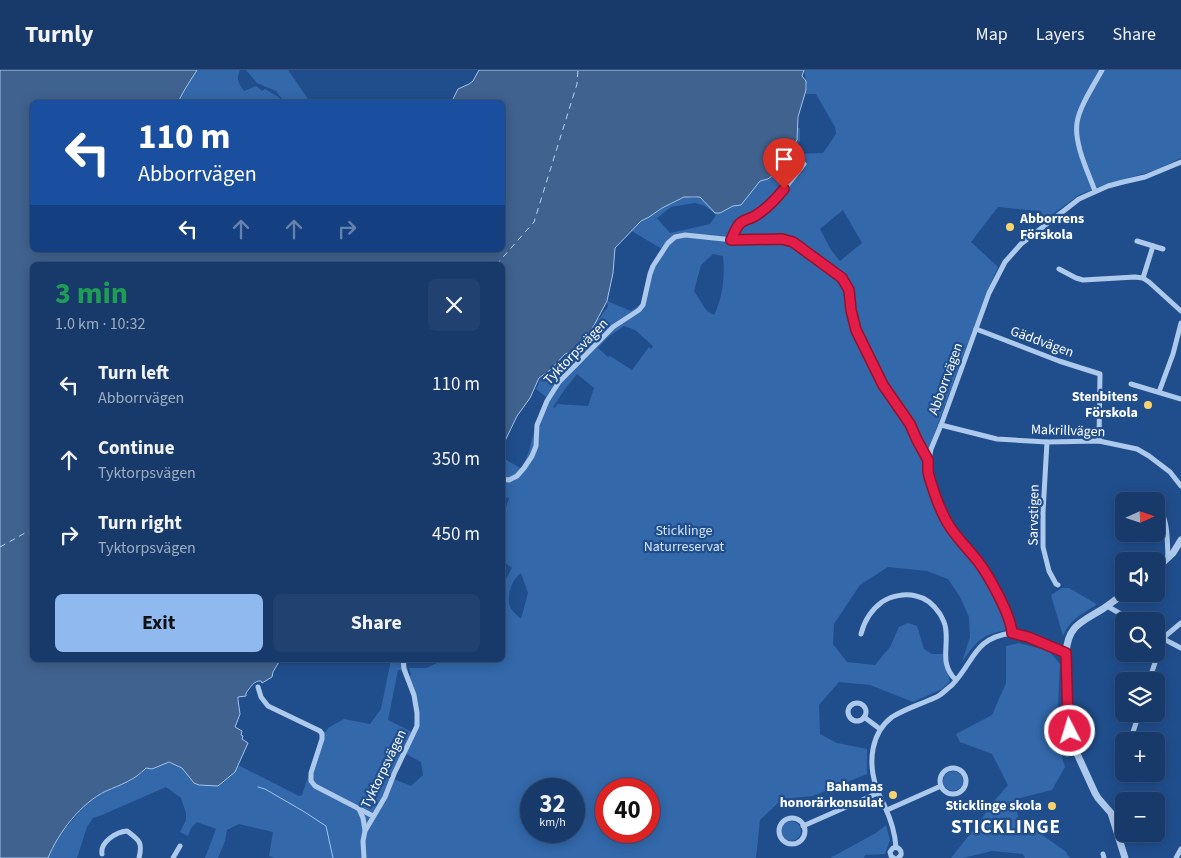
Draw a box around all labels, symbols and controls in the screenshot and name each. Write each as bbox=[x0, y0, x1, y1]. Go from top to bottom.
text: Turnly bbox=[25, 17, 94, 52]
text: Map bbox=[976, 22, 1008, 47]
text: Layers bbox=[1036, 22, 1085, 47]
text: Share bbox=[1113, 22, 1156, 47]
text: 110 m bbox=[138, 112, 230, 162]
icon: left bbox=[55, 120, 120, 185]
pin bbox=[763, 138, 805, 189]
icon: arrive bbox=[770, 145, 798, 173]
text: Abborrvägen bbox=[138, 158, 257, 190]
place label: Abborrens Förskola bbox=[1019, 209, 1084, 245]
icon: left bbox=[174, 215, 202, 243]
icon: ahead bbox=[227, 215, 255, 243]
icon: ahead bbox=[280, 215, 308, 243]
icon: right bbox=[333, 215, 361, 243]
marker: Abborrens Förskola bbox=[1004, 221, 1016, 233]
text: 3 min bbox=[55, 272, 128, 315]
button: close bbox=[428, 279, 480, 331]
text: 1.0 km · 10:32 bbox=[55, 313, 145, 335]
street label: Tyktorpsvägen bbox=[539, 314, 613, 390]
street label: Gäddvägen bbox=[1008, 321, 1076, 363]
street label: Abborrvägen bbox=[924, 340, 968, 418]
text: Turn left bbox=[98, 360, 169, 387]
icon: left bbox=[55, 371, 83, 399]
text: 110 m bbox=[432, 371, 480, 398]
text: Abborrvägen bbox=[98, 387, 184, 409]
place label: Stenbitens Förskola bbox=[1072, 387, 1138, 423]
marker: Stenbitens Förskola bbox=[1142, 399, 1154, 411]
street label: Makrillvägen bbox=[1030, 420, 1106, 442]
text: Continue bbox=[98, 435, 175, 462]
icon: ahead bbox=[55, 446, 83, 474]
text: 350 m bbox=[432, 446, 480, 473]
text: Tyktorpsvägen bbox=[98, 462, 196, 484]
street label: Sarvstigen bbox=[1023, 484, 1045, 546]
north arrow bbox=[1115, 492, 1165, 542]
map controls bbox=[1115, 492, 1165, 842]
text: Turn right bbox=[98, 510, 182, 537]
icon: right bbox=[55, 521, 83, 549]
text: 450 m bbox=[432, 521, 480, 548]
park label: Sticklinge Naturreservat bbox=[644, 521, 725, 557]
text: Tyktorpsvägen bbox=[98, 537, 196, 559]
button: sound bbox=[1115, 552, 1165, 602]
button: Exit bbox=[55, 594, 263, 652]
button: Share bbox=[273, 594, 480, 652]
button: search bbox=[1115, 612, 1165, 662]
button: layers bbox=[1115, 672, 1165, 722]
position arrow bbox=[1043, 704, 1095, 756]
street label: Tyktorpsvägen bbox=[356, 726, 412, 812]
button: + bbox=[1115, 732, 1165, 782]
place label: Bahamas honorärkonsulat bbox=[780, 777, 884, 813]
speed limit sign: 40 bbox=[595, 778, 660, 843]
text: 32 bbox=[539, 786, 566, 822]
marker: Bahamas honorärkonsulat bbox=[887, 789, 899, 801]
button: − bbox=[1115, 792, 1165, 842]
place label: Sticklinge skola bbox=[945, 796, 1042, 816]
marker: Sticklinge skola bbox=[1046, 800, 1058, 812]
text: km/h bbox=[539, 814, 566, 831]
district label: STICKLINGE bbox=[951, 814, 1061, 841]

